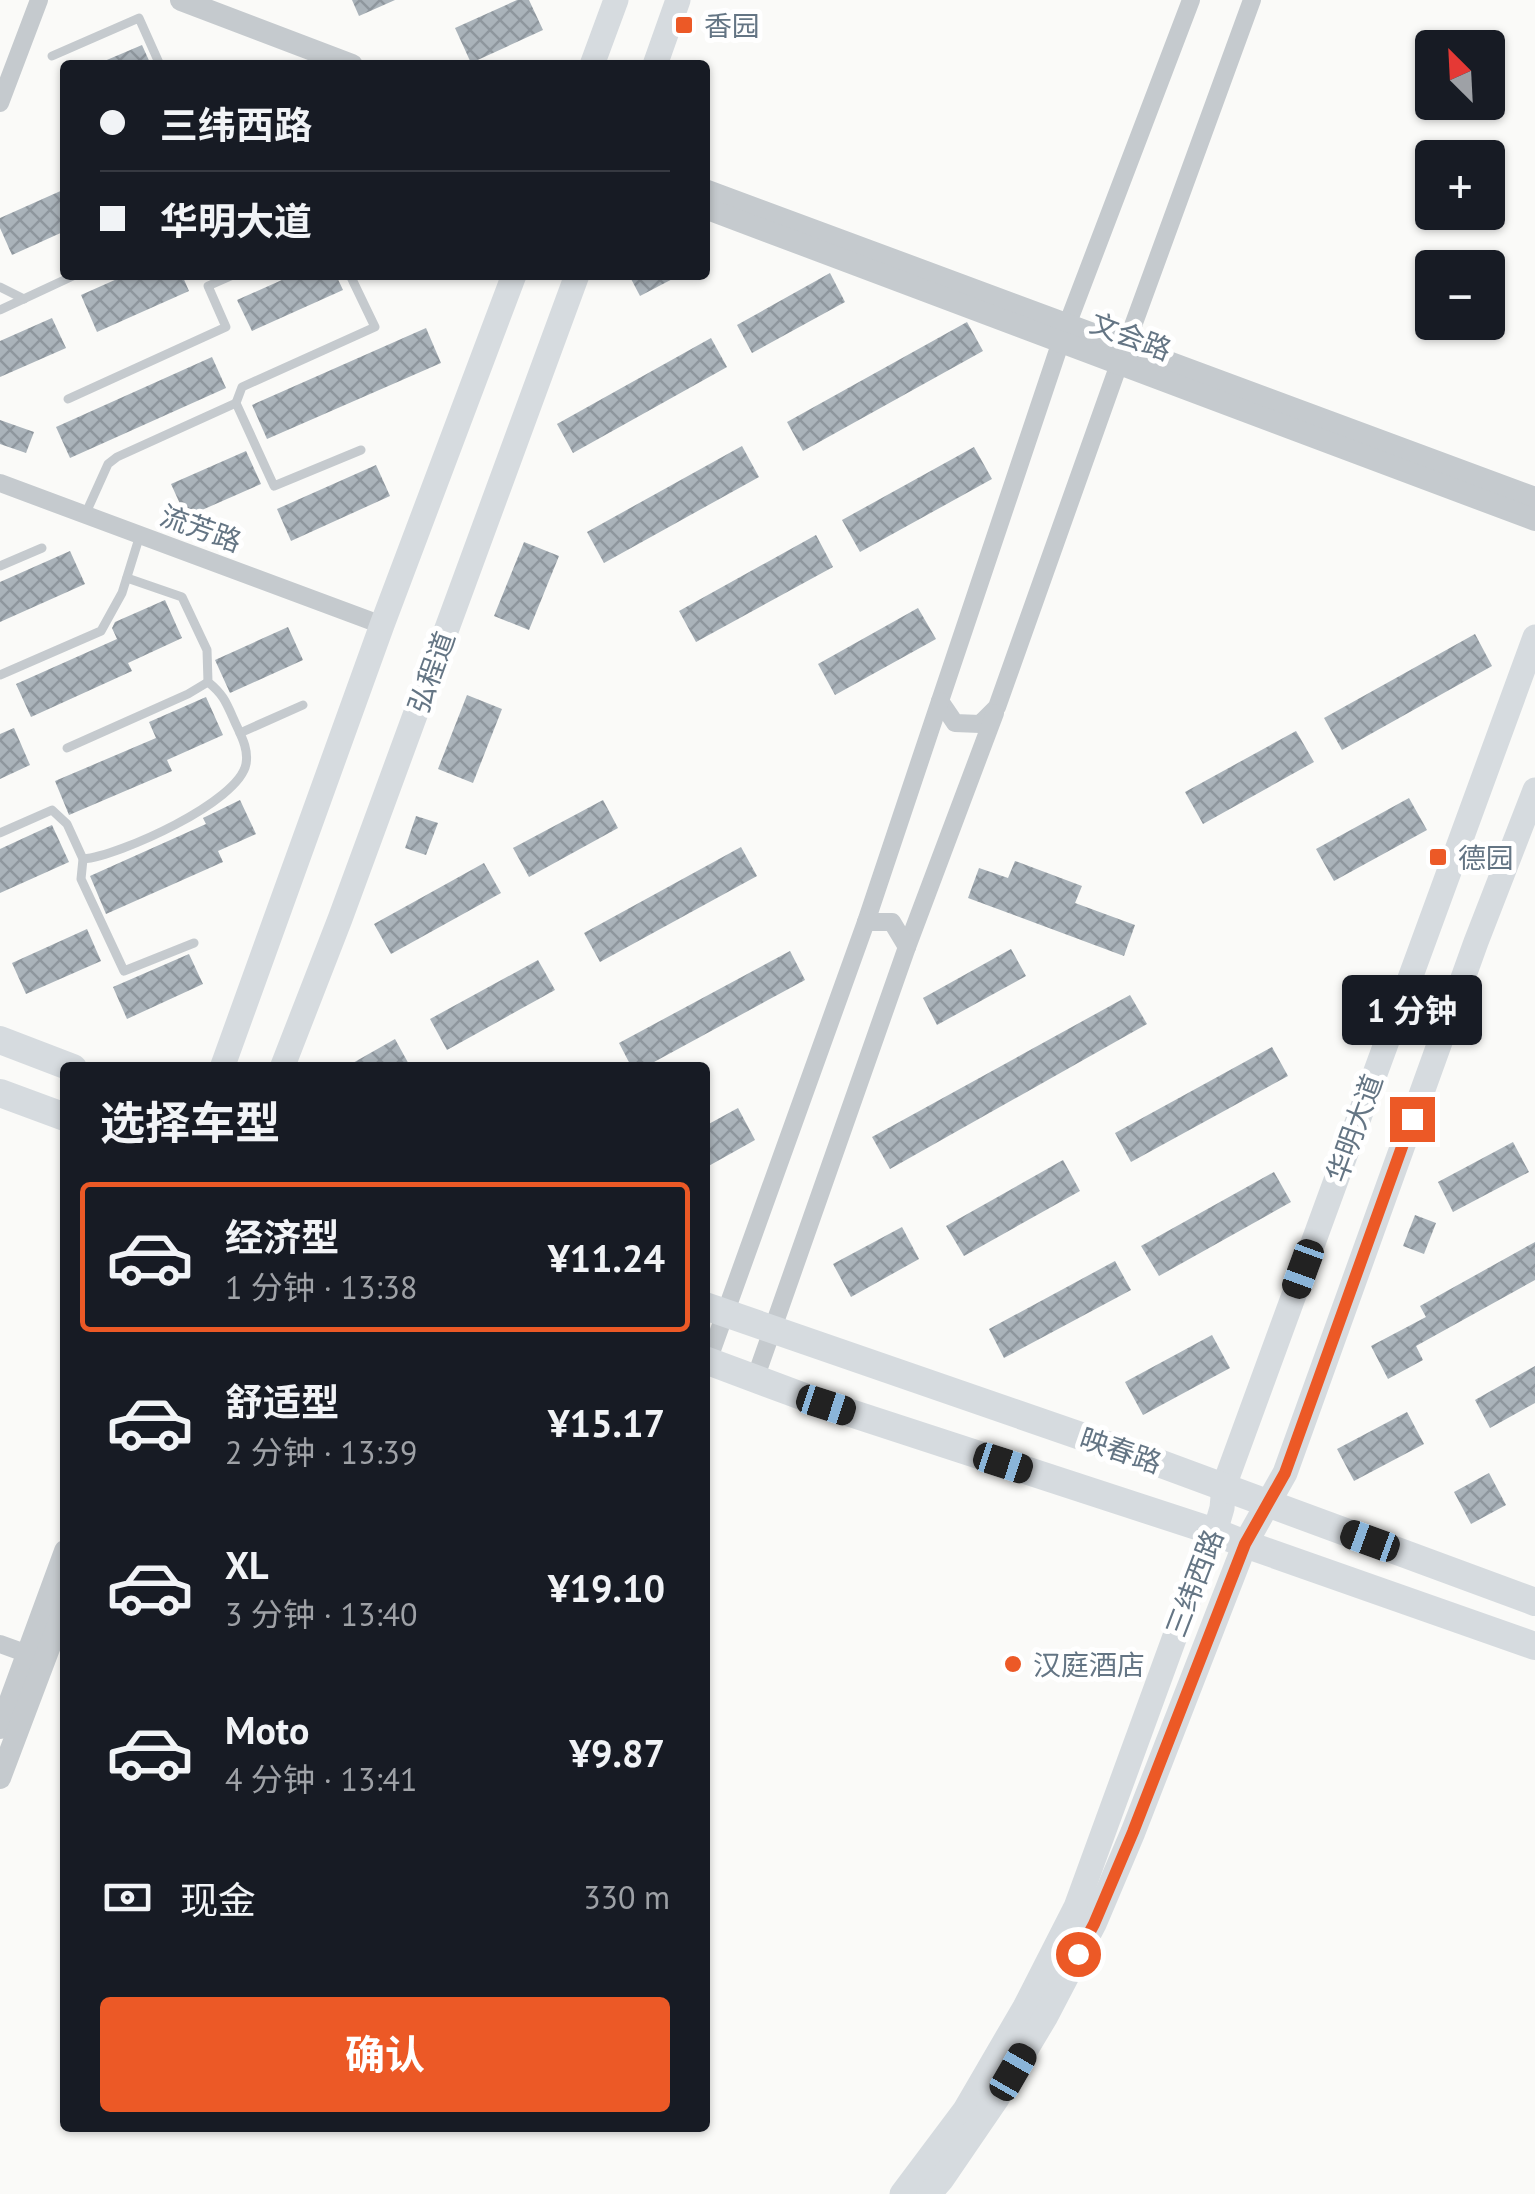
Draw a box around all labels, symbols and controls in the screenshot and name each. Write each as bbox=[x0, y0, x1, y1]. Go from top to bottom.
place label: 香园 bbox=[704, 7, 760, 44]
marker: 香园 bbox=[673, 14, 695, 36]
north arrow bbox=[1415, 30, 1505, 120]
map controls bbox=[1415, 30, 1505, 340]
text: 三纬西路 bbox=[160, 100, 312, 149]
button: + bbox=[1415, 140, 1505, 230]
text: 华明大道 bbox=[160, 196, 312, 245]
button: − bbox=[1415, 250, 1505, 340]
street label: 文会路 bbox=[1085, 304, 1177, 368]
street label: 流芳路 bbox=[155, 496, 247, 560]
street label: 弘程道 bbox=[399, 626, 463, 718]
place label: 德园 bbox=[1458, 839, 1514, 876]
marker: 德园 bbox=[1427, 846, 1449, 868]
callout: 1 分钟 bbox=[1342, 974, 1482, 1044]
text: 1 分钟 bbox=[1367, 989, 1457, 1031]
street label: 华明大道 bbox=[1317, 1069, 1391, 1187]
text: 选择车型 bbox=[100, 1093, 280, 1151]
route end bbox=[1390, 1097, 1435, 1142]
icon: car bbox=[105, 1212, 195, 1302]
text: 经济型 bbox=[225, 1212, 339, 1261]
text: ¥11.24 bbox=[548, 1233, 665, 1282]
car bbox=[1279, 1236, 1327, 1302]
text: 1 分钟 · 13:38 bbox=[225, 1266, 417, 1308]
icon: car bbox=[105, 1377, 195, 1467]
text: 舒适型 bbox=[225, 1377, 339, 1426]
car bbox=[793, 1381, 859, 1429]
text: ¥15.17 bbox=[548, 1398, 665, 1447]
street label: 映春路 bbox=[1075, 1419, 1167, 1481]
text: 2 分钟 · 13:39 bbox=[225, 1431, 417, 1473]
car bbox=[970, 1439, 1036, 1487]
car bbox=[1337, 1517, 1403, 1565]
street label: 三纬西路 bbox=[1157, 1524, 1231, 1642]
text: XL bbox=[225, 1540, 269, 1589]
icon: car bbox=[105, 1542, 195, 1632]
text: ¥19.10 bbox=[548, 1563, 665, 1612]
text: 3 分钟 · 13:40 bbox=[225, 1593, 417, 1635]
place label: 汉庭酒店 bbox=[1033, 1646, 1145, 1683]
marker: 汉庭酒店 bbox=[1002, 1653, 1024, 1675]
text: Moto bbox=[225, 1705, 309, 1754]
icon: car bbox=[105, 1707, 195, 1797]
text: ¥9.87 bbox=[569, 1728, 665, 1777]
text: 4 分钟 · 13:41 bbox=[225, 1758, 417, 1800]
icon: cash bbox=[100, 1870, 155, 1925]
text: 现金 bbox=[180, 1875, 256, 1924]
text: 330 m bbox=[583, 1876, 670, 1918]
route start bbox=[1056, 1932, 1101, 1977]
button: 确认 bbox=[100, 1997, 670, 2112]
car bbox=[985, 2039, 1041, 2105]

